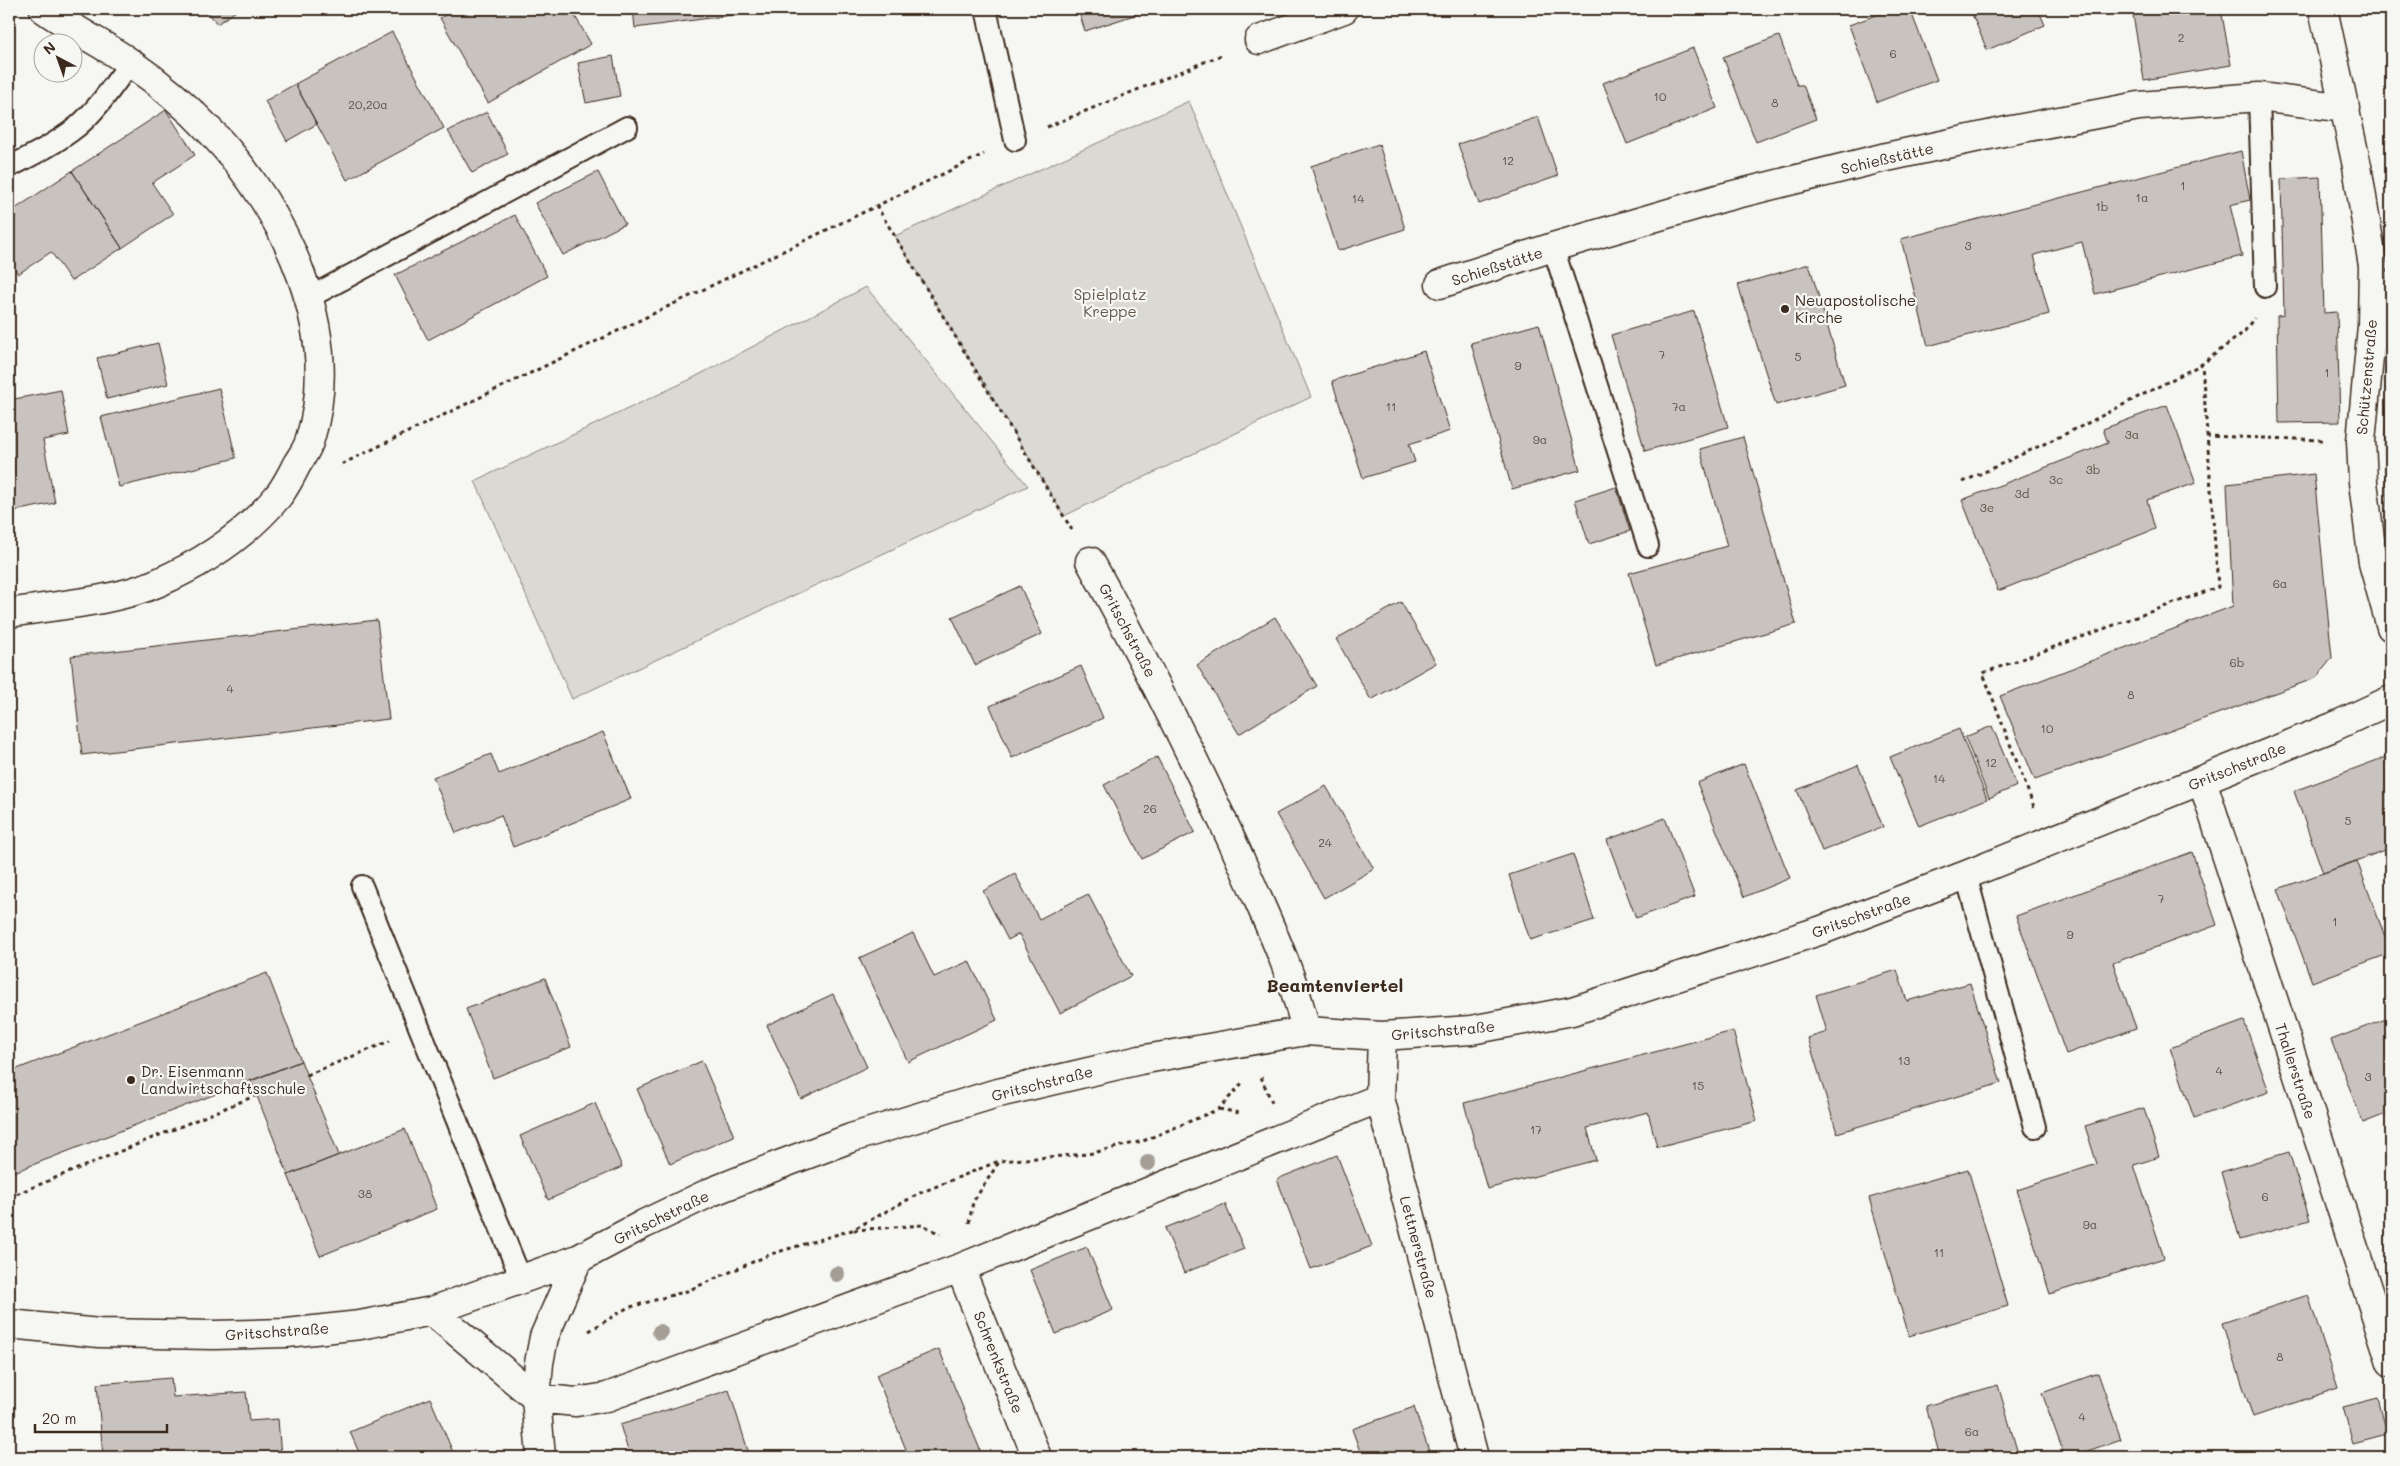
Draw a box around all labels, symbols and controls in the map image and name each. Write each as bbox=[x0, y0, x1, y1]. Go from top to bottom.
house number: 2 bbox=[2178, 29, 2184, 45]
north arrow bbox=[32, 32, 82, 82]
text: N bbox=[39, 37, 59, 58]
house number: 6 bbox=[1889, 45, 1897, 61]
house number: 10 bbox=[1654, 88, 1667, 104]
house number: 8 bbox=[1771, 94, 1779, 110]
house number: 20,20a bbox=[348, 96, 388, 112]
street label: Schießstätte bbox=[1839, 138, 1935, 178]
house number: 12 bbox=[1502, 152, 1514, 168]
house number: 1 bbox=[2180, 177, 2186, 193]
house number: 1a bbox=[2136, 189, 2148, 205]
house number: 14 bbox=[1352, 190, 1364, 206]
house number: 1b bbox=[2095, 198, 2109, 214]
house number: 3 bbox=[1964, 237, 1972, 253]
street label: Schießstätte bbox=[1449, 242, 1545, 290]
park label: Spielplatz Kreppe bbox=[1074, 284, 1146, 321]
place label: Neuapostolische Kirche bbox=[1795, 290, 1916, 327]
marker: Neuapostolische Kirche bbox=[1779, 303, 1791, 315]
street label: Schützenstraße bbox=[2351, 318, 2381, 436]
house number: 7 bbox=[1659, 346, 1666, 362]
house number: 5 bbox=[1795, 348, 1802, 364]
house number: 9 bbox=[1514, 357, 1522, 373]
house number: 1 bbox=[2324, 364, 2330, 380]
house number: 11 bbox=[1386, 398, 1396, 414]
house number: 7a bbox=[1672, 398, 1686, 414]
house number: 3a bbox=[2125, 426, 2139, 442]
house number: 9a bbox=[1533, 431, 1547, 447]
house number: 3b bbox=[2086, 461, 2100, 477]
house number: 3c bbox=[2049, 471, 2063, 487]
house number: 3d bbox=[2015, 485, 2030, 501]
house number: 3e bbox=[1980, 499, 1994, 515]
house number: 6a bbox=[2273, 575, 2287, 591]
street label: Gritschstraße bbox=[1095, 579, 1161, 681]
house number: 6b bbox=[2230, 654, 2244, 670]
house number: 4 bbox=[226, 680, 234, 696]
house number: 8 bbox=[2127, 686, 2135, 702]
house number: 10 bbox=[2041, 720, 2054, 736]
street label: Gritschstraße bbox=[2185, 737, 2289, 795]
house number: 12 bbox=[1985, 754, 1997, 770]
house number: 14 bbox=[1933, 770, 1945, 786]
house number: 26 bbox=[1143, 800, 1157, 816]
house number: 5 bbox=[2345, 812, 2352, 828]
house number: 24 bbox=[1318, 834, 1332, 850]
street label: Gritschstraße bbox=[1809, 888, 1913, 942]
house number: 7 bbox=[2158, 890, 2165, 906]
house number: 1 bbox=[2332, 913, 2338, 929]
house number: 9 bbox=[2066, 926, 2074, 942]
district label: Beamtenviertel bbox=[1267, 973, 1403, 997]
street label: Gritschstraße bbox=[1390, 1016, 1496, 1044]
street label: Thallerstraße bbox=[2271, 1020, 2321, 1122]
house number: 13 bbox=[1898, 1052, 1910, 1068]
place label: Dr. Eisenmann Landwirtschaftsschule bbox=[141, 1061, 306, 1098]
street label: Gritschstraße bbox=[989, 1061, 1095, 1105]
house number: 4 bbox=[2215, 1062, 2223, 1078]
house number: 3 bbox=[2364, 1068, 2372, 1084]
marker: Dr. Eisenmann Landwirtschaftsschule bbox=[125, 1074, 137, 1086]
house number: 15 bbox=[1692, 1077, 1704, 1093]
house number: 17 bbox=[1530, 1121, 1542, 1137]
house number: 38 bbox=[358, 1185, 372, 1201]
street label: Gritschstraße bbox=[610, 1185, 712, 1249]
house number: 6 bbox=[2261, 1188, 2269, 1204]
street label: Lettnerstraße bbox=[1396, 1194, 1442, 1300]
house number: 9a bbox=[2083, 1216, 2097, 1232]
house number: 11 bbox=[1934, 1244, 1944, 1260]
street label: Schrenkstraße bbox=[969, 1308, 1029, 1416]
street label: Gritschstraße bbox=[224, 1317, 330, 1345]
house number: 8 bbox=[2276, 1348, 2284, 1364]
scale bar bbox=[35, 1401, 168, 1433]
text: 20 m bbox=[42, 1408, 76, 1428]
house number: 4 bbox=[2078, 1408, 2086, 1424]
house number: 6a bbox=[1965, 1423, 1979, 1439]

